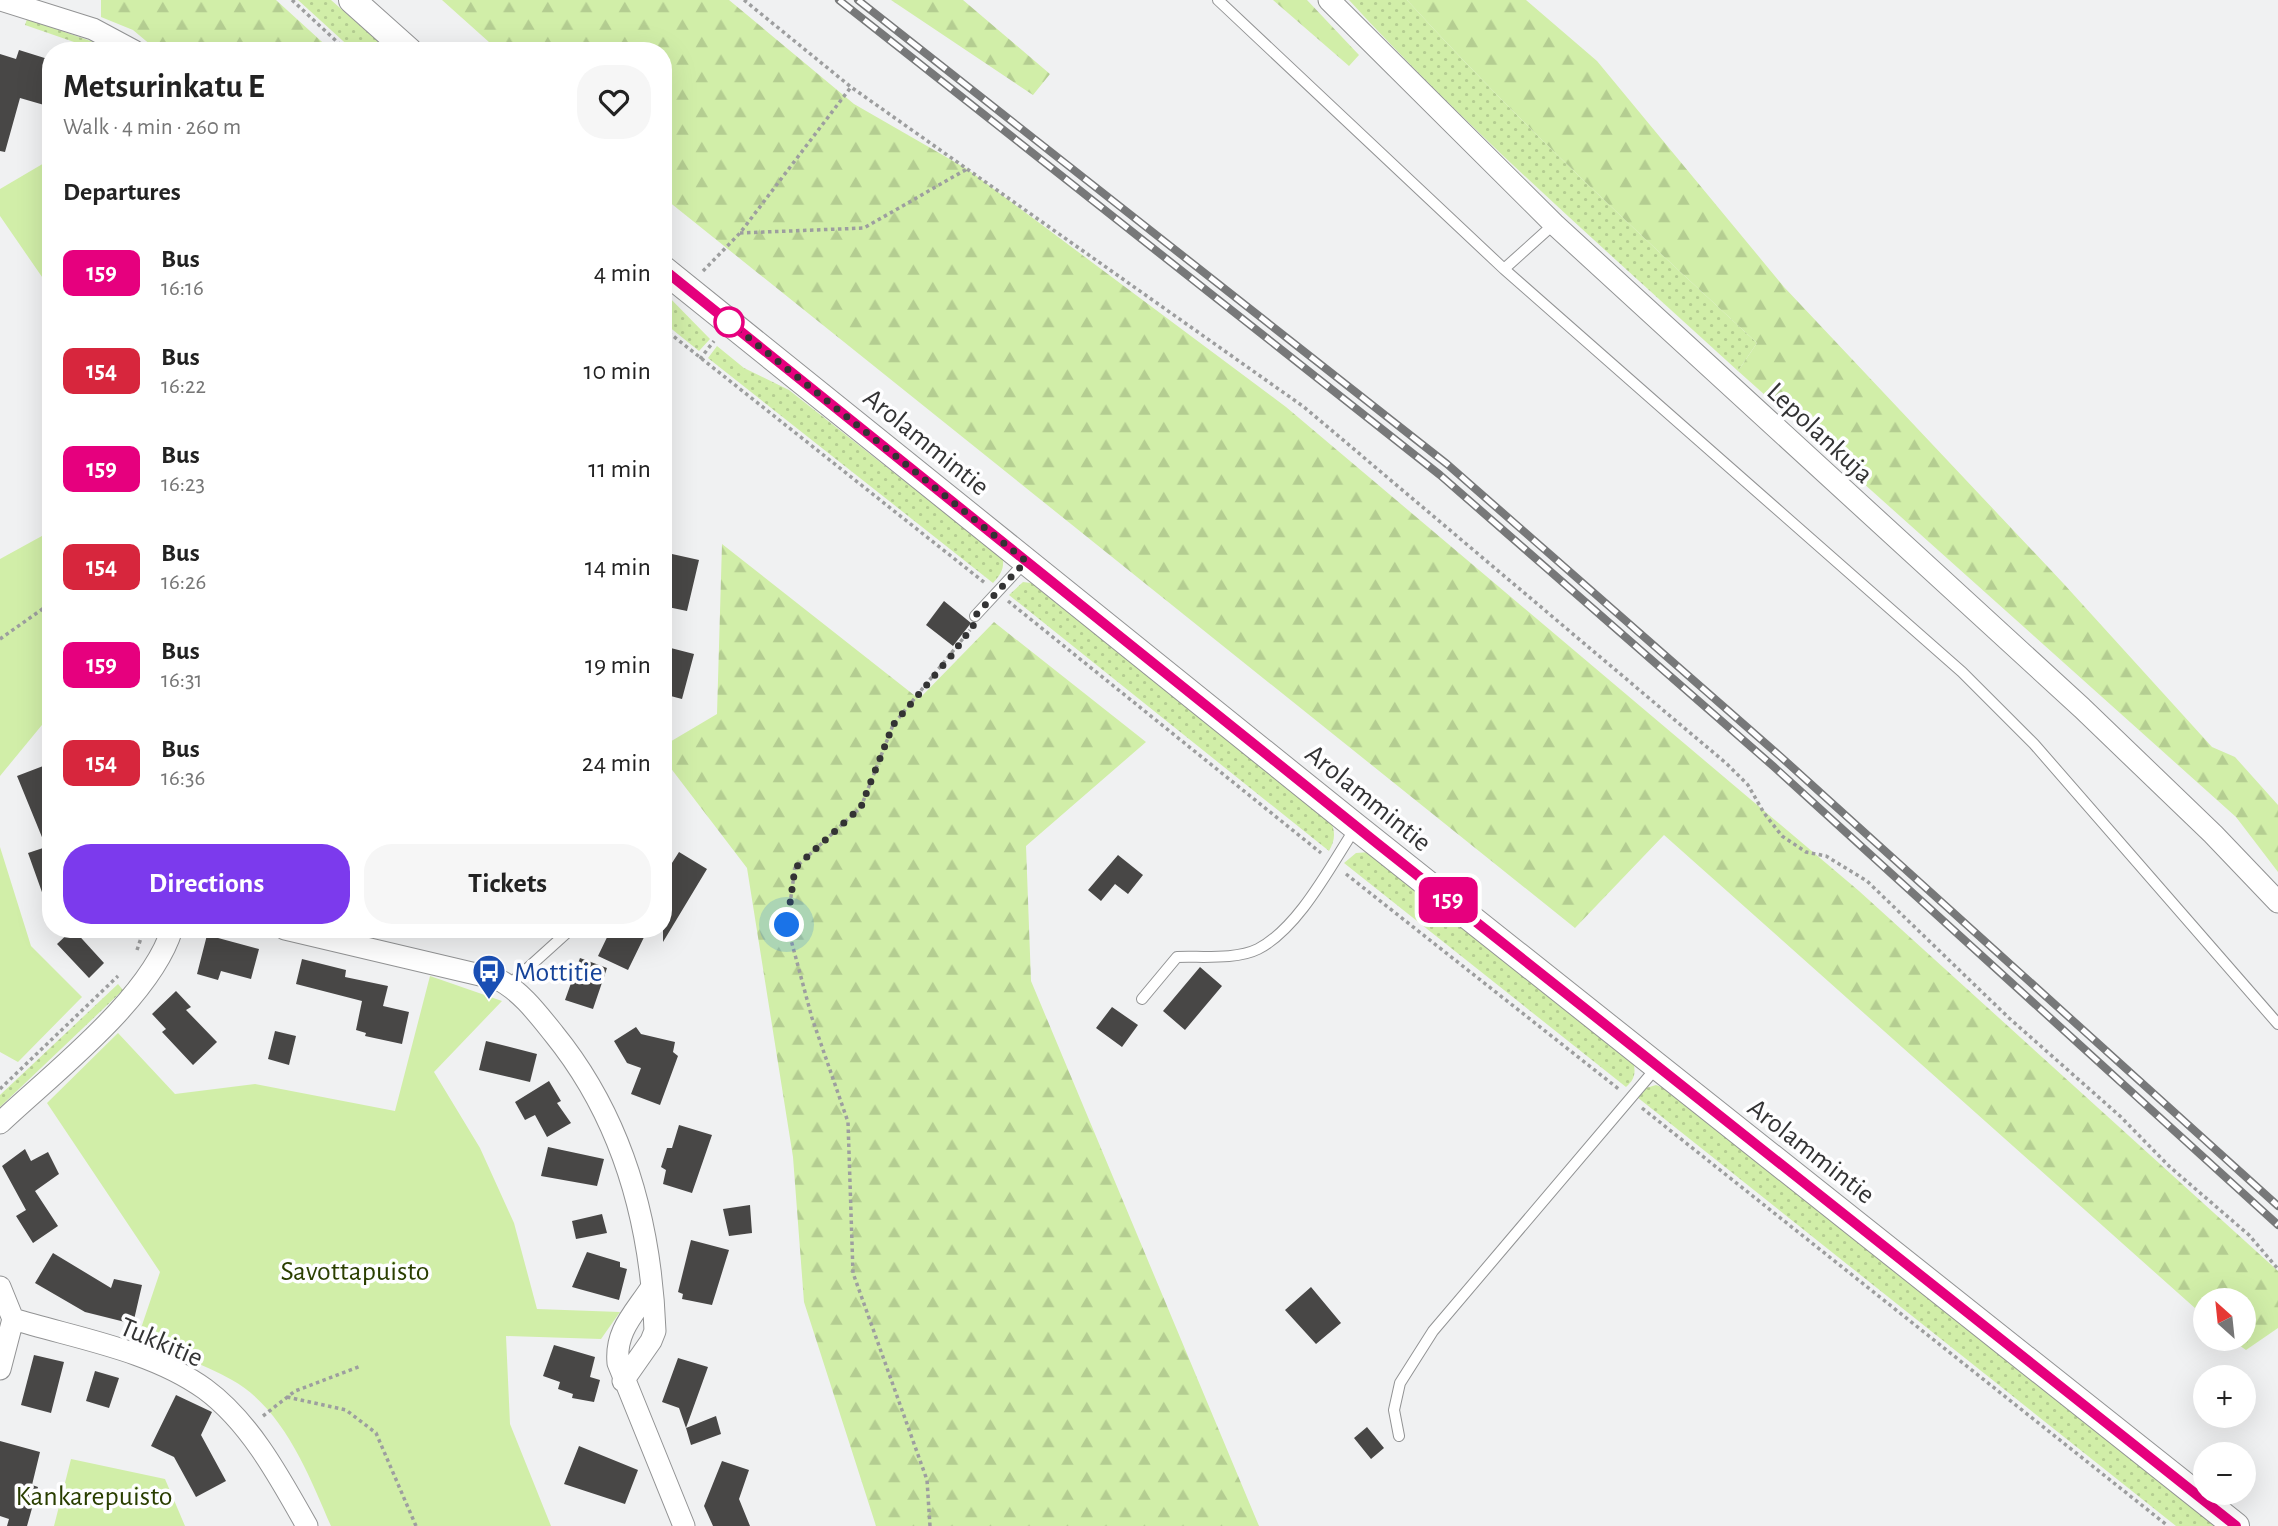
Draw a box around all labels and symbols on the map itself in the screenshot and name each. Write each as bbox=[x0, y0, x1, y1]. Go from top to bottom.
unlabelled marker bbox=[714, 307, 744, 337]
street label: Lepolankuja bbox=[1761, 378, 1878, 489]
street label: Arolammintie bbox=[858, 384, 994, 501]
street label: Arolammintie bbox=[1300, 740, 1436, 857]
line badge: 159 bbox=[1408, 877, 1488, 923]
your location bbox=[769, 907, 804, 942]
bus stop icon: Mottitie bbox=[470, 952, 508, 1001]
place label: Mottitie bbox=[514, 959, 603, 987]
street label: Arolammintie bbox=[1742, 1094, 1880, 1210]
park label: Savottapuisto bbox=[280, 1258, 430, 1286]
north arrow bbox=[2193, 1288, 2256, 1351]
street label: Tukkitie bbox=[116, 1313, 207, 1373]
park label: Kankarepuisto bbox=[16, 1483, 172, 1511]

